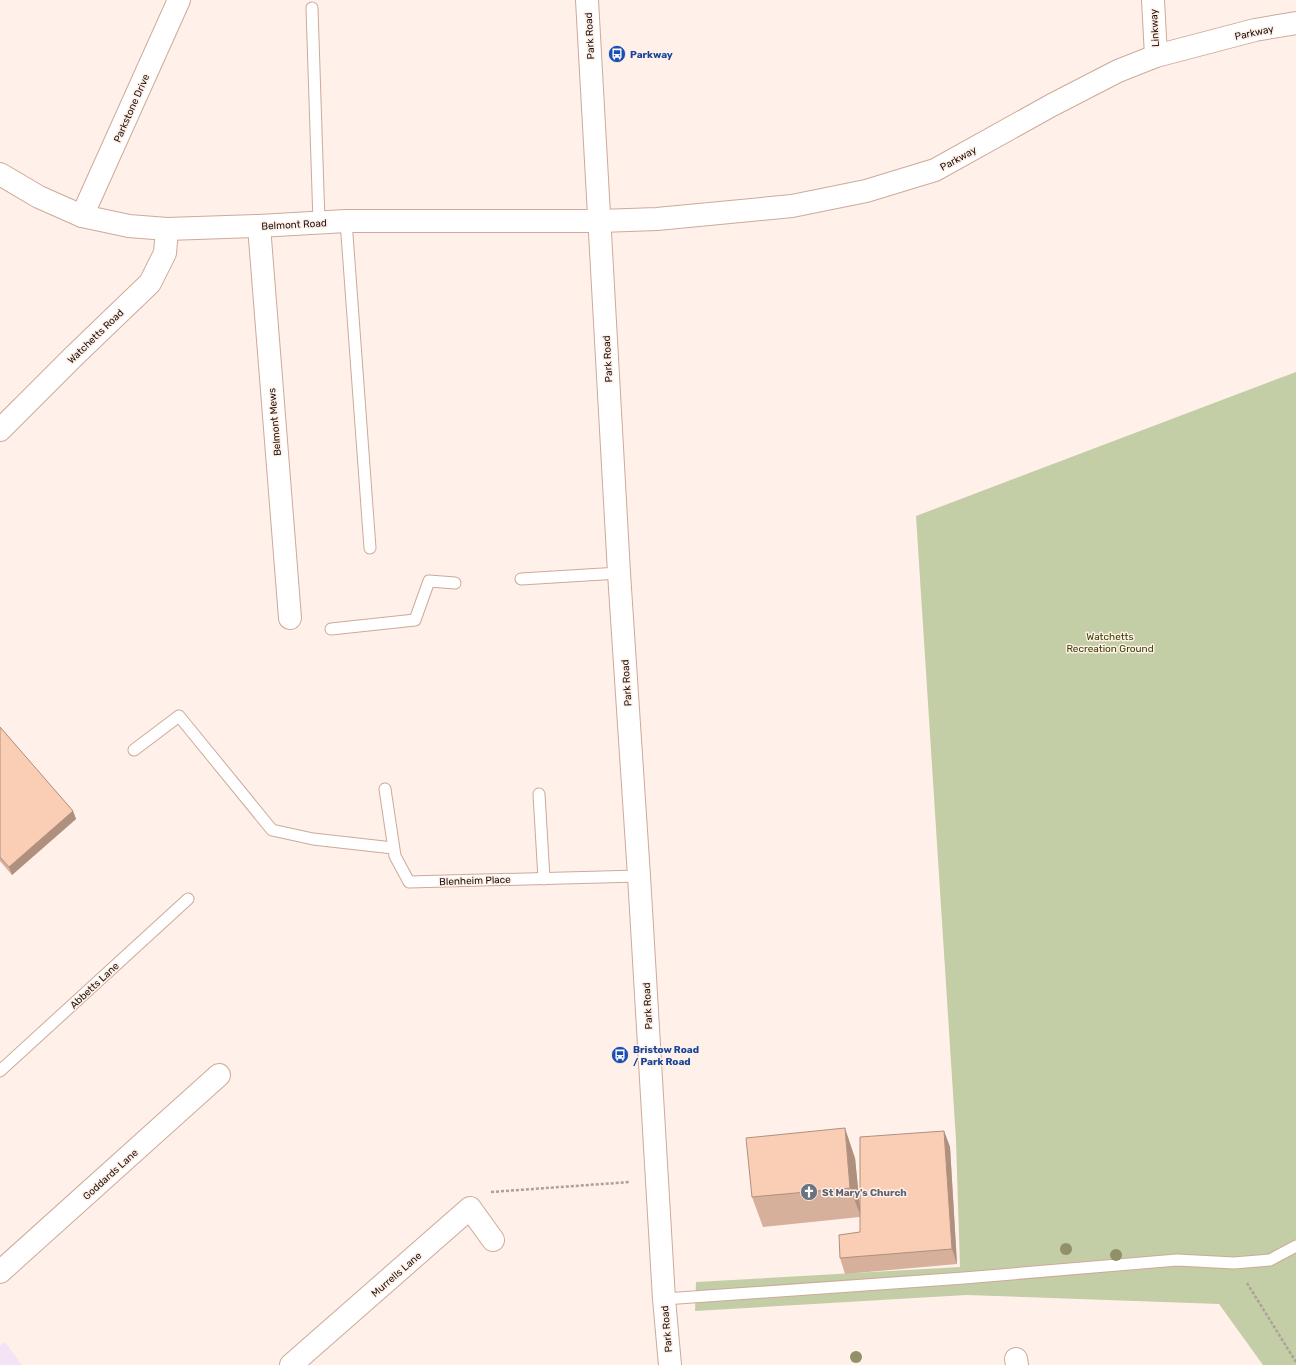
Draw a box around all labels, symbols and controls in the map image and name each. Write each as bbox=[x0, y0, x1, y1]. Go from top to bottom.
street label: Linkway bbox=[1148, 8, 1162, 47]
street label: Park Road bbox=[583, 12, 597, 60]
street label: Parkway bbox=[1234, 23, 1275, 43]
bus stop icon: Parkway bbox=[607, 44, 627, 64]
place label: Parkway bbox=[630, 49, 673, 61]
street label: Parkstone Drive bbox=[111, 72, 153, 144]
street label: Parkway bbox=[938, 144, 979, 174]
street label: Belmont Road bbox=[261, 217, 327, 233]
street label: Watchetts Road bbox=[65, 307, 126, 367]
street label: Park Road bbox=[601, 335, 615, 383]
street label: Belmont Mews bbox=[266, 387, 284, 456]
park label: Watchetts Recreation Ground bbox=[1066, 631, 1154, 655]
street label: Park Road bbox=[619, 659, 635, 707]
street label: Blenheim Place bbox=[439, 874, 511, 888]
street label: Abbetts Lane bbox=[68, 960, 122, 1011]
street label: Park Road bbox=[641, 982, 655, 1030]
place label: Bristow Road / Park Road bbox=[633, 1044, 699, 1068]
bus stop icon: Bristow Road / Park Road bbox=[610, 1045, 630, 1065]
street label: Goddards Lane bbox=[81, 1147, 141, 1203]
church icon: St Mary's Church bbox=[799, 1182, 819, 1202]
place label: St Mary's Church bbox=[822, 1187, 907, 1199]
street label: Murrells Lane bbox=[369, 1250, 424, 1300]
street label: Park Road bbox=[659, 1305, 675, 1353]

